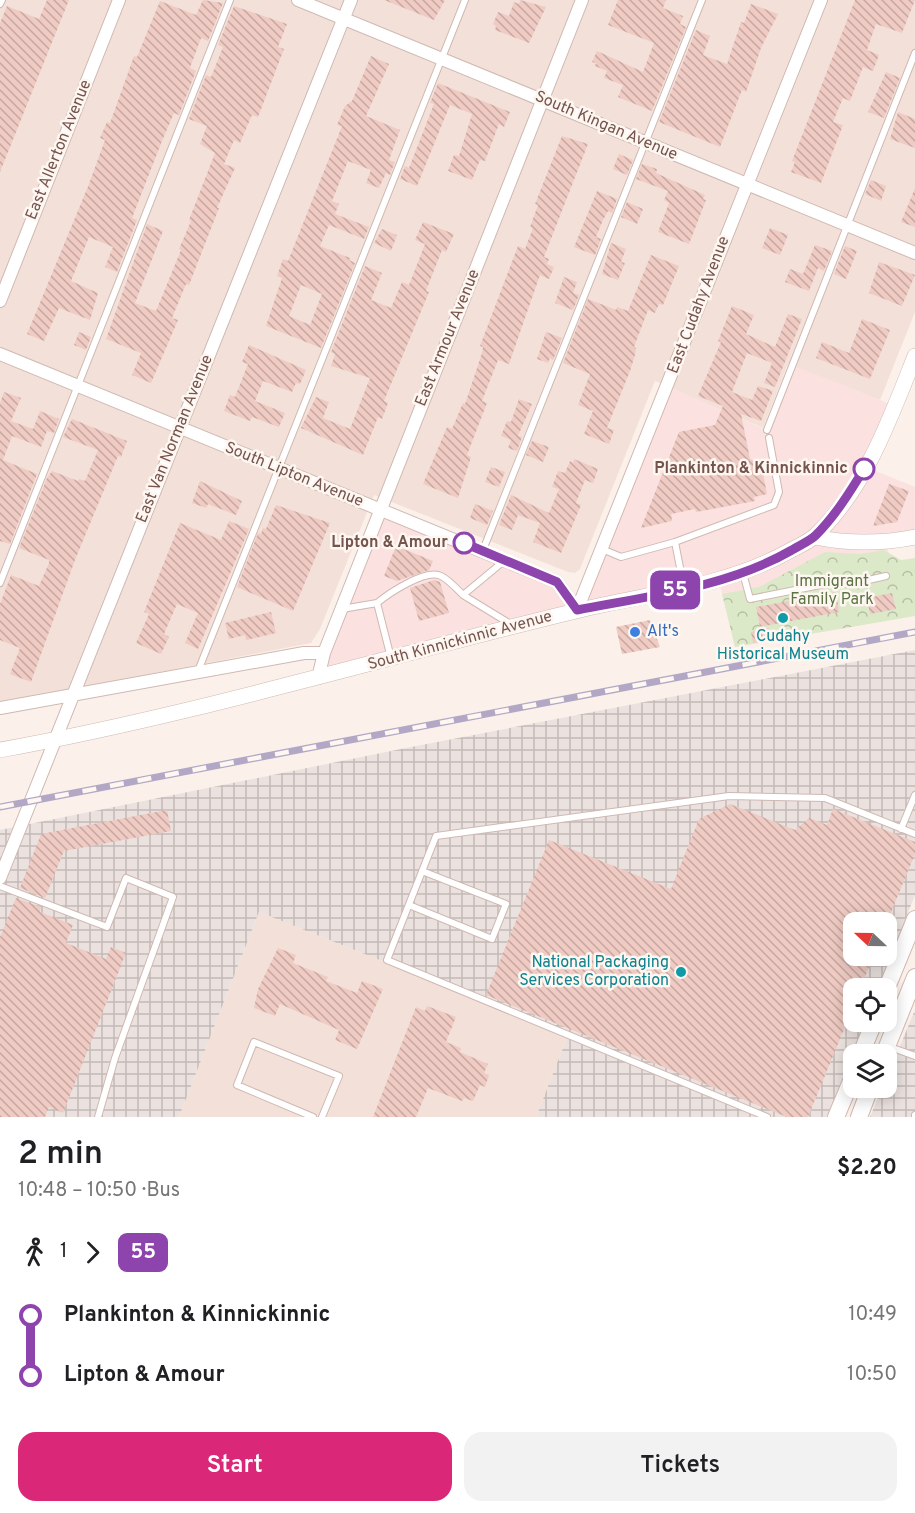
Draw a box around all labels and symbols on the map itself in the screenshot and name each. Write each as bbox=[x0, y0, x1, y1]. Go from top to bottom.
street label: East Allerton Avenue bbox=[22, 77, 96, 223]
street label: South Kingan Avenue bbox=[532, 87, 680, 165]
street label: East Cudahy Avenue bbox=[664, 233, 734, 377]
street label: East Armour Avenue bbox=[411, 267, 485, 409]
street label: East Van Norman Avenue bbox=[132, 352, 218, 526]
street label: South Lipton Avenue bbox=[222, 438, 366, 512]
marker: Plankinton & Kinnickinnic bbox=[853, 458, 875, 480]
place label: Plankinton & Kinnickinnic bbox=[654, 459, 848, 479]
marker: Lipton & Amour bbox=[453, 532, 475, 554]
place label: Lipton & Amour bbox=[331, 533, 448, 553]
line badge: 55 bbox=[648, 570, 702, 610]
park label: Immigrant Family Park bbox=[790, 572, 874, 610]
street label: South Kinnickinnic Avenue bbox=[366, 607, 554, 675]
marker: Cudahy Historical Museum bbox=[776, 611, 790, 625]
place label: Alt's bbox=[647, 622, 679, 642]
marker: Alt's bbox=[628, 625, 642, 639]
place label: Cudahy Historical Museum bbox=[717, 627, 849, 665]
north arrow bbox=[843, 912, 897, 966]
place label: National Packaging Services Corporation bbox=[519, 953, 669, 991]
marker: National Packaging Services Corporation bbox=[674, 965, 688, 979]

